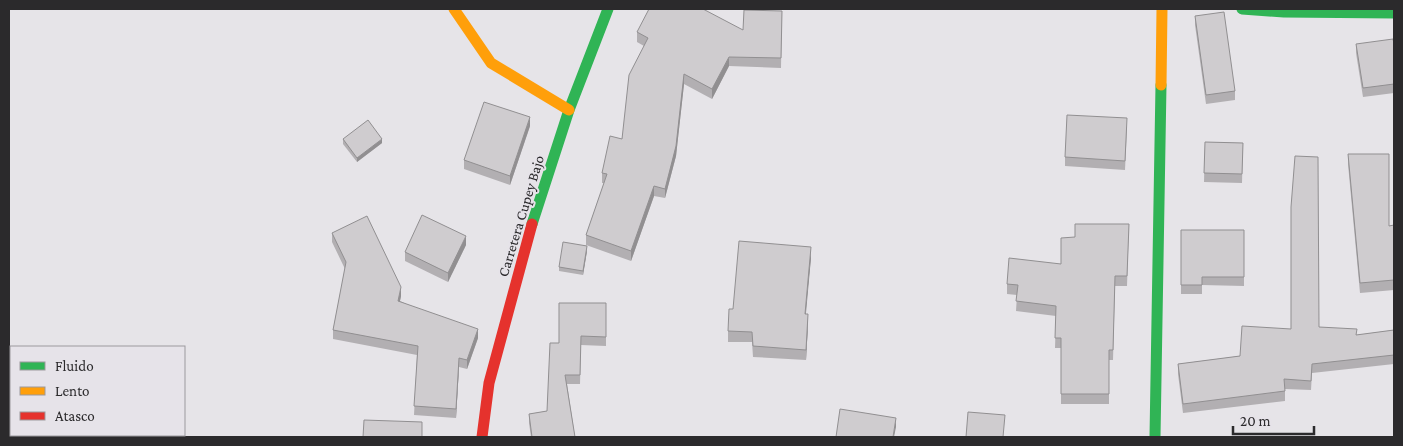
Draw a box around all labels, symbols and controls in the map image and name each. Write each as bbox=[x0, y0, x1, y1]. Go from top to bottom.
street label: Carretera Cupey Bajo bbox=[495, 153, 548, 279]
legend bbox=[10, 346, 185, 436]
text: Fluido bbox=[55, 358, 94, 374]
text: Lento bbox=[55, 383, 89, 399]
scale bar bbox=[1233, 404, 1314, 436]
text: Atasco bbox=[55, 408, 95, 424]
text: 20 m bbox=[1240, 413, 1271, 429]

